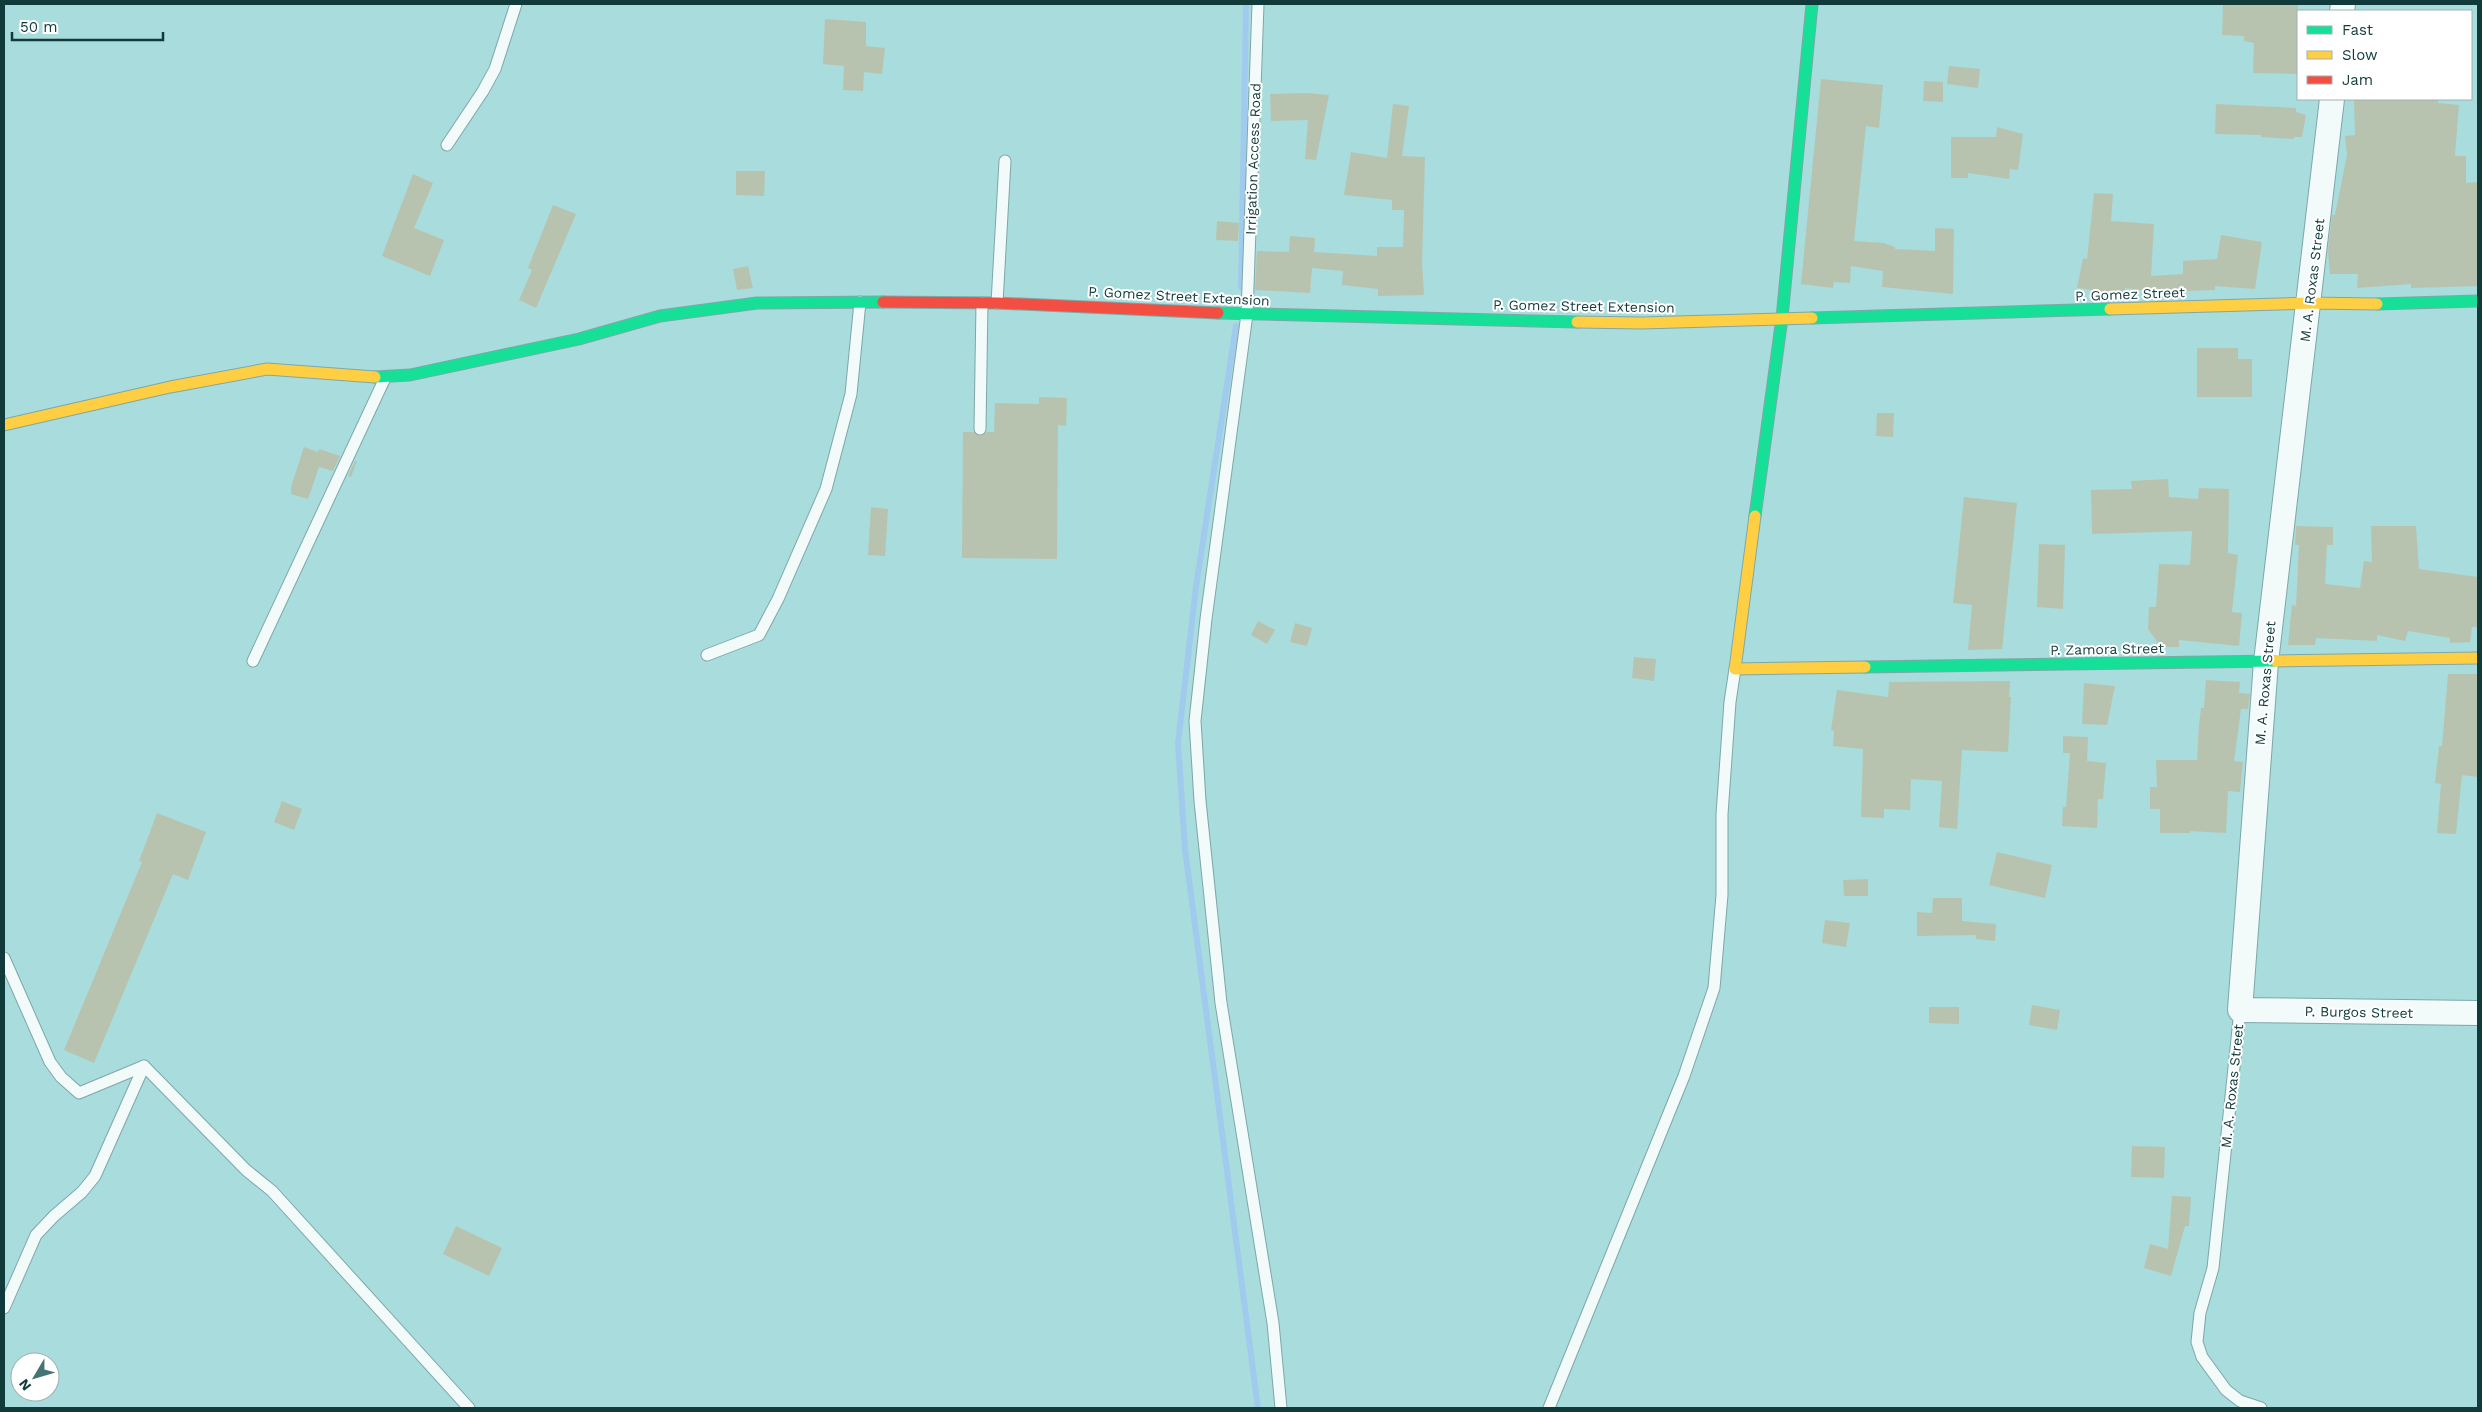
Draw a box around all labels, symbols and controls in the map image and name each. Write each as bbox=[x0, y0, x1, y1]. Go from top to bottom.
scale bar bbox=[12, 10, 164, 42]
legend bbox=[2297, 10, 2472, 100]
text: 50 m bbox=[20, 18, 57, 36]
text: Fast bbox=[2342, 21, 2374, 39]
text: Slow bbox=[2342, 46, 2378, 64]
text: Jam bbox=[2342, 71, 2373, 89]
street label: Irrigation Access Road bbox=[1242, 83, 1264, 235]
street label: M. A. Roxas Street bbox=[2296, 217, 2328, 343]
street label: P. Gomez Street Extension bbox=[1088, 283, 1270, 309]
street label: P. Gomez Street bbox=[2075, 284, 2185, 304]
street label: P. Gomez Street Extension bbox=[1493, 296, 1675, 316]
street label: M. A. Roxas Street bbox=[2252, 620, 2278, 746]
street label: P. Zamora Street bbox=[2050, 640, 2164, 658]
street label: P. Burgos Street bbox=[2305, 1003, 2414, 1021]
street label: M. A. Roxas Street bbox=[2218, 1023, 2246, 1149]
north arrow bbox=[10, 1352, 60, 1402]
text: N bbox=[15, 1376, 34, 1394]

